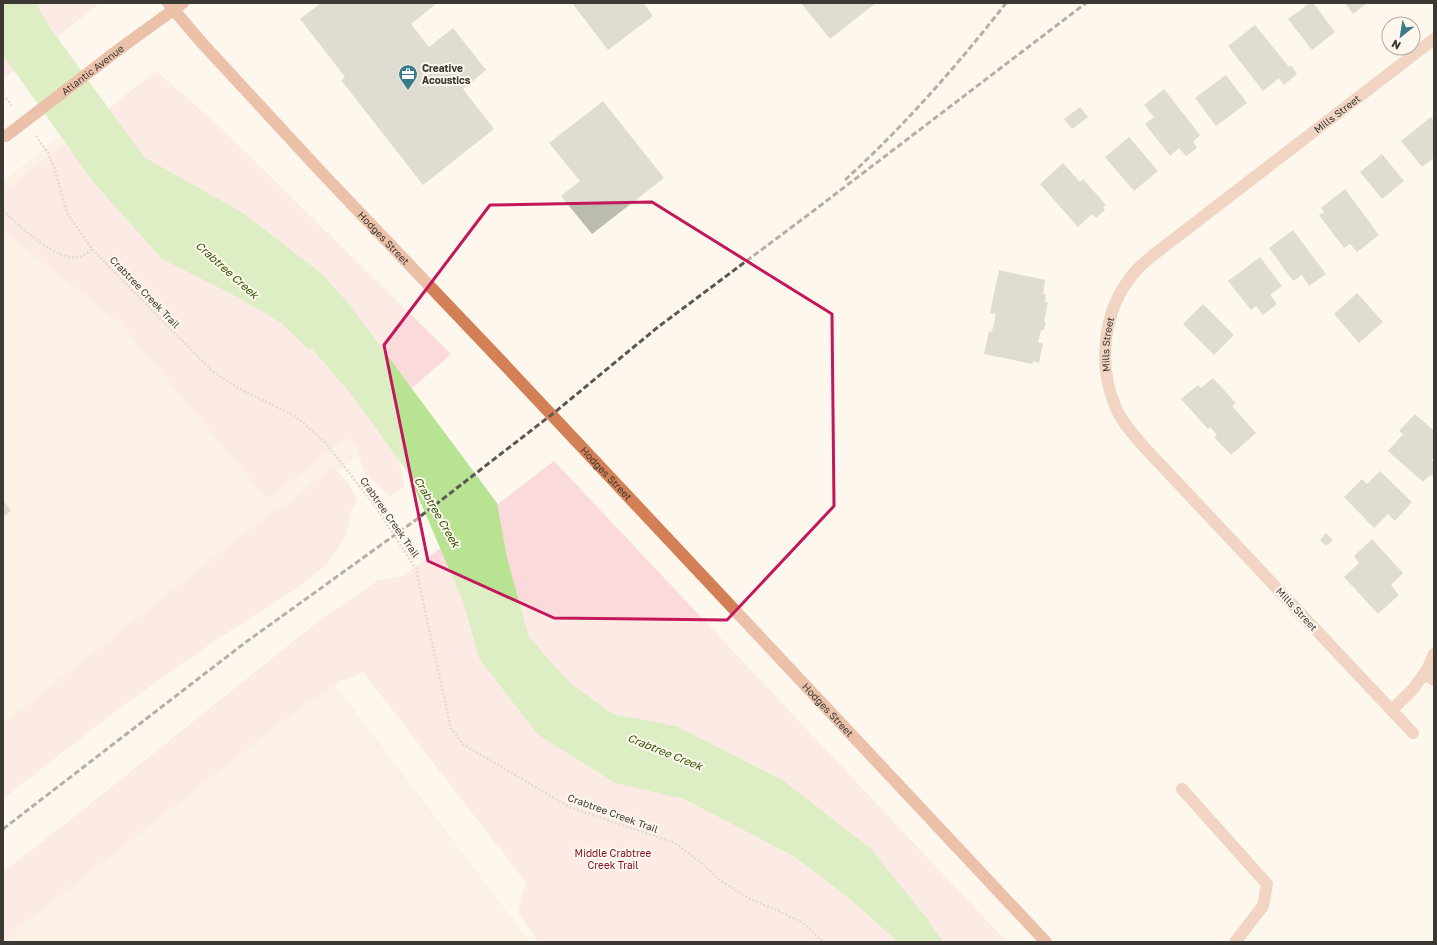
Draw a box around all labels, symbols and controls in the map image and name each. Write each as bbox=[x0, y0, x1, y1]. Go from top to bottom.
north arrow bbox=[1381, 16, 1421, 56]
text: N bbox=[1389, 37, 1403, 53]
street label: Atlantic Avenue bbox=[59, 42, 126, 97]
place label: Creative Acoustics bbox=[422, 62, 471, 86]
office icon: Creative Acoustics bbox=[397, 63, 419, 91]
street label: Mills Street bbox=[1311, 92, 1362, 135]
street label: Hodges Street bbox=[356, 209, 412, 267]
water label: Crabtree Creek bbox=[193, 238, 262, 302]
street label: Crabtree Creek Trail bbox=[108, 254, 182, 330]
street label: Mills Street bbox=[1099, 316, 1116, 372]
street label: Hodges Street bbox=[578, 444, 634, 503]
water label: Crabtree Creek bbox=[412, 474, 464, 551]
street label: Crabtree Creek Trail bbox=[358, 475, 422, 559]
street label: Mills Street bbox=[1274, 585, 1320, 633]
street label: Hodges Street bbox=[800, 680, 856, 739]
water label: Crabtree Creek bbox=[626, 731, 706, 773]
street label: Crabtree Creek Trail bbox=[566, 791, 660, 835]
park label: Middle Crabtree Creek Trail bbox=[575, 847, 652, 871]

